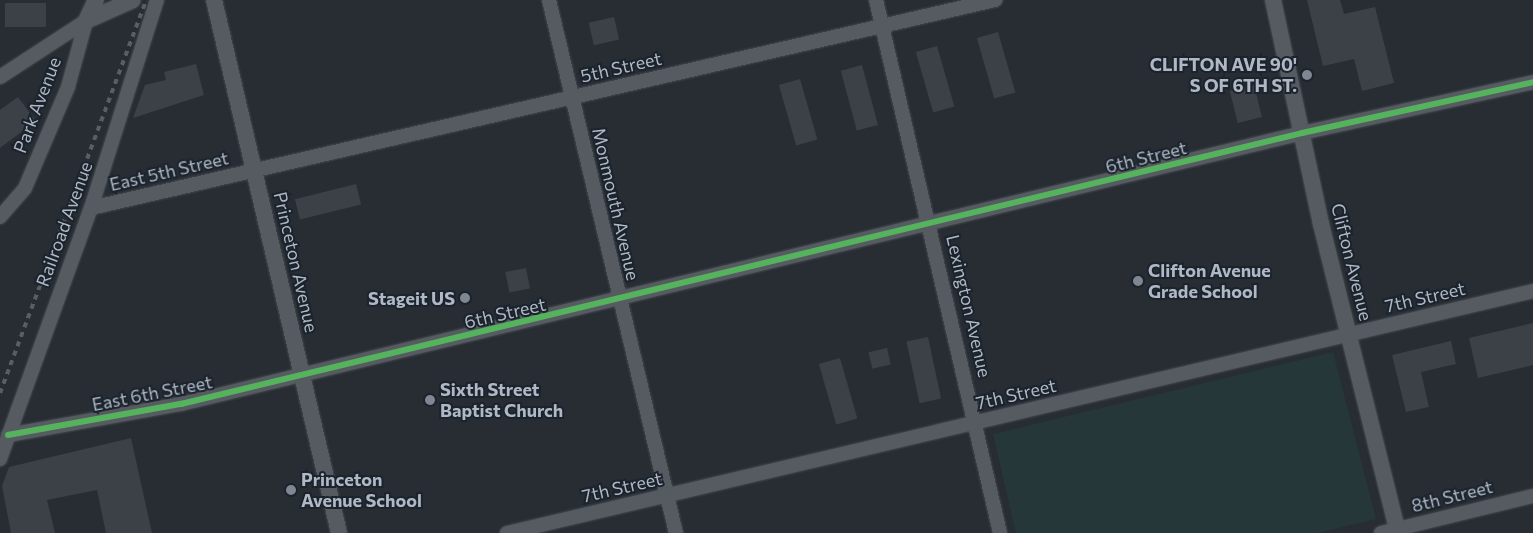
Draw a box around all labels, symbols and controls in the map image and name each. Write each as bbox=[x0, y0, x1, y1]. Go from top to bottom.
street label: 5th Street bbox=[578, 47, 664, 87]
street label: Park Avenue bbox=[9, 54, 65, 156]
place label: CLIFTON AVE 90' S OF 6TH ST. bbox=[1150, 54, 1297, 96]
marker: CLIFTON AVE 90' S OF 6TH ST. bbox=[1301, 69, 1313, 81]
street label: Monmouth Avenue bbox=[588, 126, 644, 282]
street label: 6th Street bbox=[1103, 136, 1189, 178]
street label: East 5th Street bbox=[107, 147, 231, 195]
street label: Railroad Avenue bbox=[31, 159, 97, 289]
street label: Princeton Avenue bbox=[269, 190, 323, 334]
street label: Clifton Avenue bbox=[1327, 201, 1377, 323]
street label: Lexington Avenue bbox=[942, 233, 996, 379]
place label: Clifton Avenue Grade School bbox=[1148, 260, 1271, 302]
marker: Clifton Avenue Grade School bbox=[1132, 275, 1144, 287]
street label: 7th Street bbox=[1383, 277, 1467, 317]
place label: Stageit US bbox=[368, 287, 455, 309]
marker: Stageit US bbox=[459, 292, 471, 304]
street label: 6th Street bbox=[462, 293, 548, 333]
street label: East 6th Street bbox=[90, 371, 214, 415]
street label: 7th Street bbox=[974, 374, 1058, 414]
place label: Sixth Street Baptist Church bbox=[440, 379, 563, 422]
marker: Sixth Street Baptist Church bbox=[424, 394, 436, 406]
street label: 7th Street bbox=[580, 467, 664, 507]
place label: Princeton Avenue School bbox=[301, 469, 422, 512]
street label: 8th Street bbox=[1409, 475, 1495, 517]
marker: Princeton Avenue School bbox=[285, 484, 297, 496]

